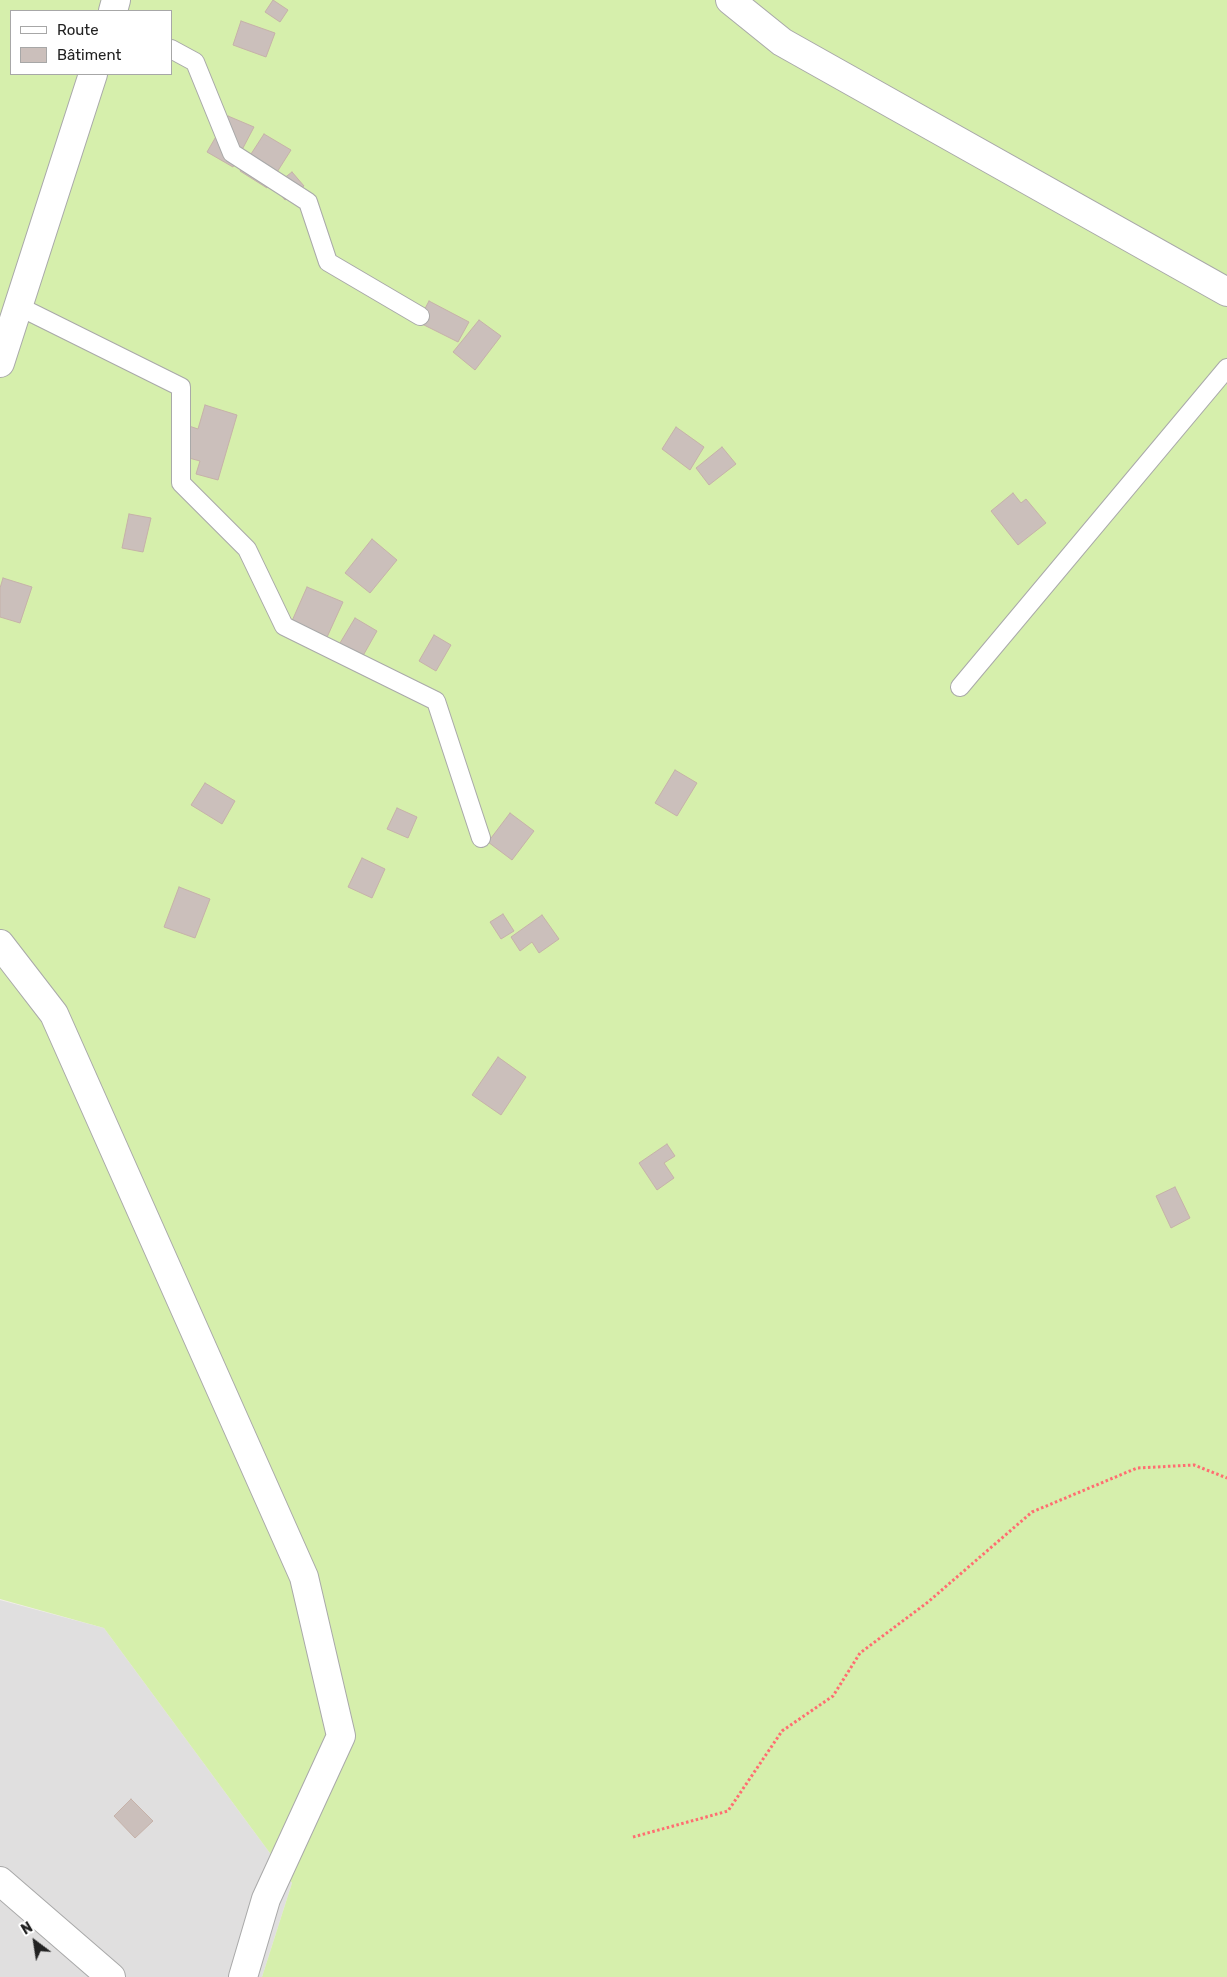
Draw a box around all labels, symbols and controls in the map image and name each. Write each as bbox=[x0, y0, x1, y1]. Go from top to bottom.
legend bbox=[10, 10, 172, 75]
text: Route bbox=[57, 21, 99, 39]
text: Bâtiment bbox=[57, 46, 121, 64]
north arrow bbox=[10, 1917, 60, 1967]
text: N bbox=[18, 1919, 36, 1939]

